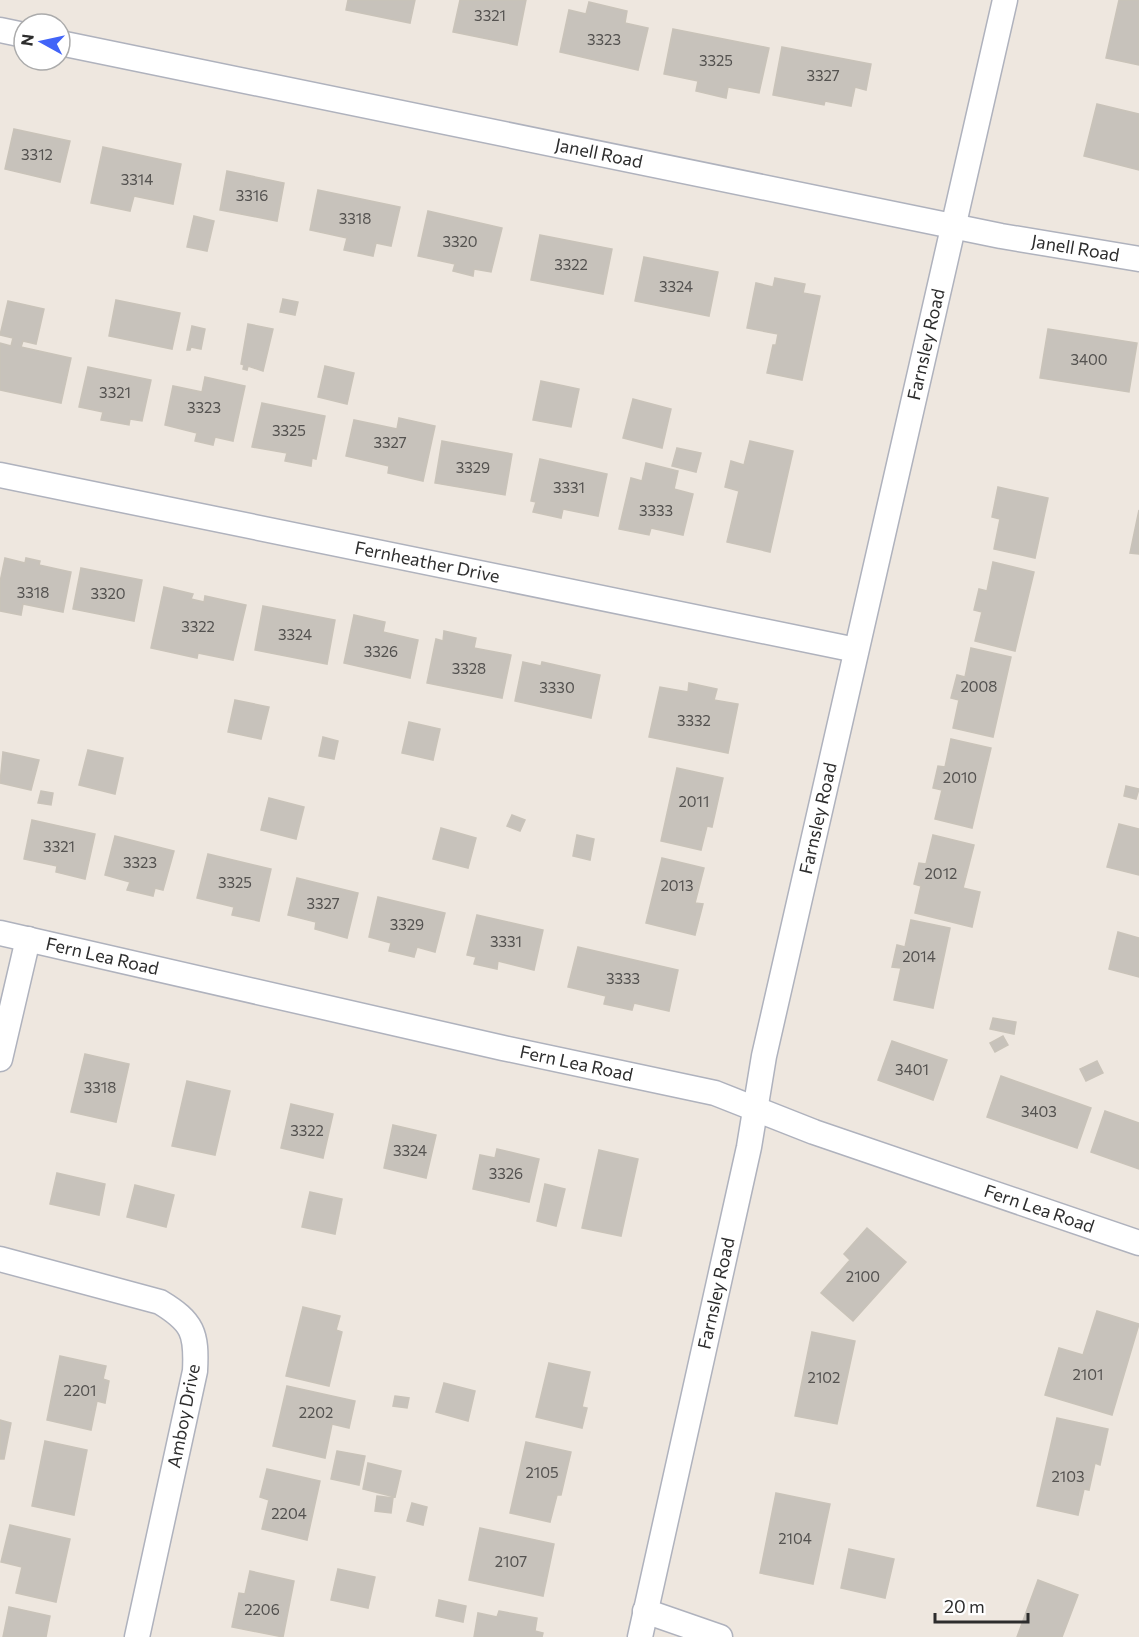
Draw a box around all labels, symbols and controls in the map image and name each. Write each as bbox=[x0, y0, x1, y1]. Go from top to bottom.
house number: 3321 bbox=[474, 6, 506, 24]
north arrow bbox=[12, 12, 72, 72]
house number: 3323 bbox=[587, 30, 621, 48]
text: N bbox=[16, 33, 37, 47]
house number: 3325 bbox=[699, 51, 733, 69]
house number: 3327 bbox=[806, 66, 840, 84]
street label: Janell Road bbox=[553, 133, 645, 172]
house number: 3312 bbox=[21, 145, 53, 163]
house number: 3314 bbox=[121, 170, 153, 188]
house number: 3316 bbox=[236, 186, 268, 204]
house number: 3318 bbox=[339, 209, 371, 227]
street label: Janell Road bbox=[1030, 229, 1121, 266]
house number: 3320 bbox=[442, 232, 478, 250]
house number: 3322 bbox=[554, 255, 588, 273]
house number: 3324 bbox=[659, 277, 693, 295]
street label: Farnsley Road bbox=[902, 286, 949, 402]
house number: 3400 bbox=[1070, 350, 1108, 368]
house number: 3321 bbox=[99, 383, 131, 401]
house number: 3323 bbox=[187, 398, 221, 416]
house number: 3325 bbox=[272, 421, 306, 439]
house number: 3327 bbox=[373, 433, 407, 451]
house number: 3329 bbox=[456, 458, 490, 476]
house number: 3331 bbox=[553, 478, 585, 496]
house number: 3333 bbox=[639, 501, 673, 519]
street label: Fernheather Drive bbox=[353, 536, 502, 587]
house number: 3318 bbox=[17, 583, 49, 601]
house number: 3320 bbox=[90, 584, 126, 602]
house number: 3322 bbox=[181, 617, 215, 635]
house number: 3324 bbox=[278, 625, 312, 643]
house number: 3326 bbox=[364, 642, 398, 660]
house number: 3328 bbox=[452, 659, 486, 677]
house number: 2008 bbox=[961, 677, 997, 695]
house number: 3330 bbox=[539, 678, 575, 696]
house number: 3332 bbox=[677, 711, 711, 729]
street label: Farnsley Road bbox=[794, 760, 841, 876]
house number: 2010 bbox=[943, 768, 977, 786]
house number: 2011 bbox=[679, 792, 709, 810]
house number: 3321 bbox=[43, 837, 75, 855]
house number: 3323 bbox=[123, 853, 157, 871]
house number: 2012 bbox=[925, 864, 957, 882]
house number: 3325 bbox=[218, 873, 252, 891]
house number: 2013 bbox=[660, 876, 694, 894]
house number: 3327 bbox=[306, 894, 340, 912]
house number: 3329 bbox=[390, 915, 424, 933]
street label: Fern Lea Road bbox=[44, 932, 161, 979]
house number: 3331 bbox=[490, 932, 522, 950]
house number: 2014 bbox=[902, 947, 936, 965]
house number: 3333 bbox=[606, 969, 640, 987]
street label: Fern Lea Road bbox=[518, 1040, 635, 1085]
house number: 3401 bbox=[895, 1060, 929, 1078]
house number: 3318 bbox=[84, 1078, 116, 1096]
house number: 3403 bbox=[1021, 1102, 1057, 1120]
house number: 3322 bbox=[290, 1121, 324, 1139]
house number: 3324 bbox=[393, 1141, 427, 1159]
house number: 3326 bbox=[489, 1164, 523, 1182]
street label: Fern Lea Road bbox=[981, 1179, 1098, 1237]
street label: Farnsley Road bbox=[692, 1235, 739, 1351]
house number: 2100 bbox=[846, 1267, 880, 1285]
street label: Amboy Drive bbox=[162, 1362, 204, 1470]
house number: 2101 bbox=[1073, 1365, 1103, 1383]
house number: 2102 bbox=[808, 1368, 840, 1386]
house number: 2201 bbox=[64, 1381, 96, 1399]
house number: 2202 bbox=[299, 1403, 333, 1421]
house number: 2105 bbox=[525, 1463, 559, 1481]
house number: 2103 bbox=[1051, 1467, 1085, 1485]
house number: 2204 bbox=[271, 1504, 307, 1522]
house number: 2104 bbox=[778, 1529, 812, 1547]
house number: 2107 bbox=[495, 1552, 527, 1570]
scale bar bbox=[935, 1586, 1028, 1624]
text: 20 m bbox=[944, 1595, 985, 1617]
house number: 2206 bbox=[244, 1600, 280, 1618]

